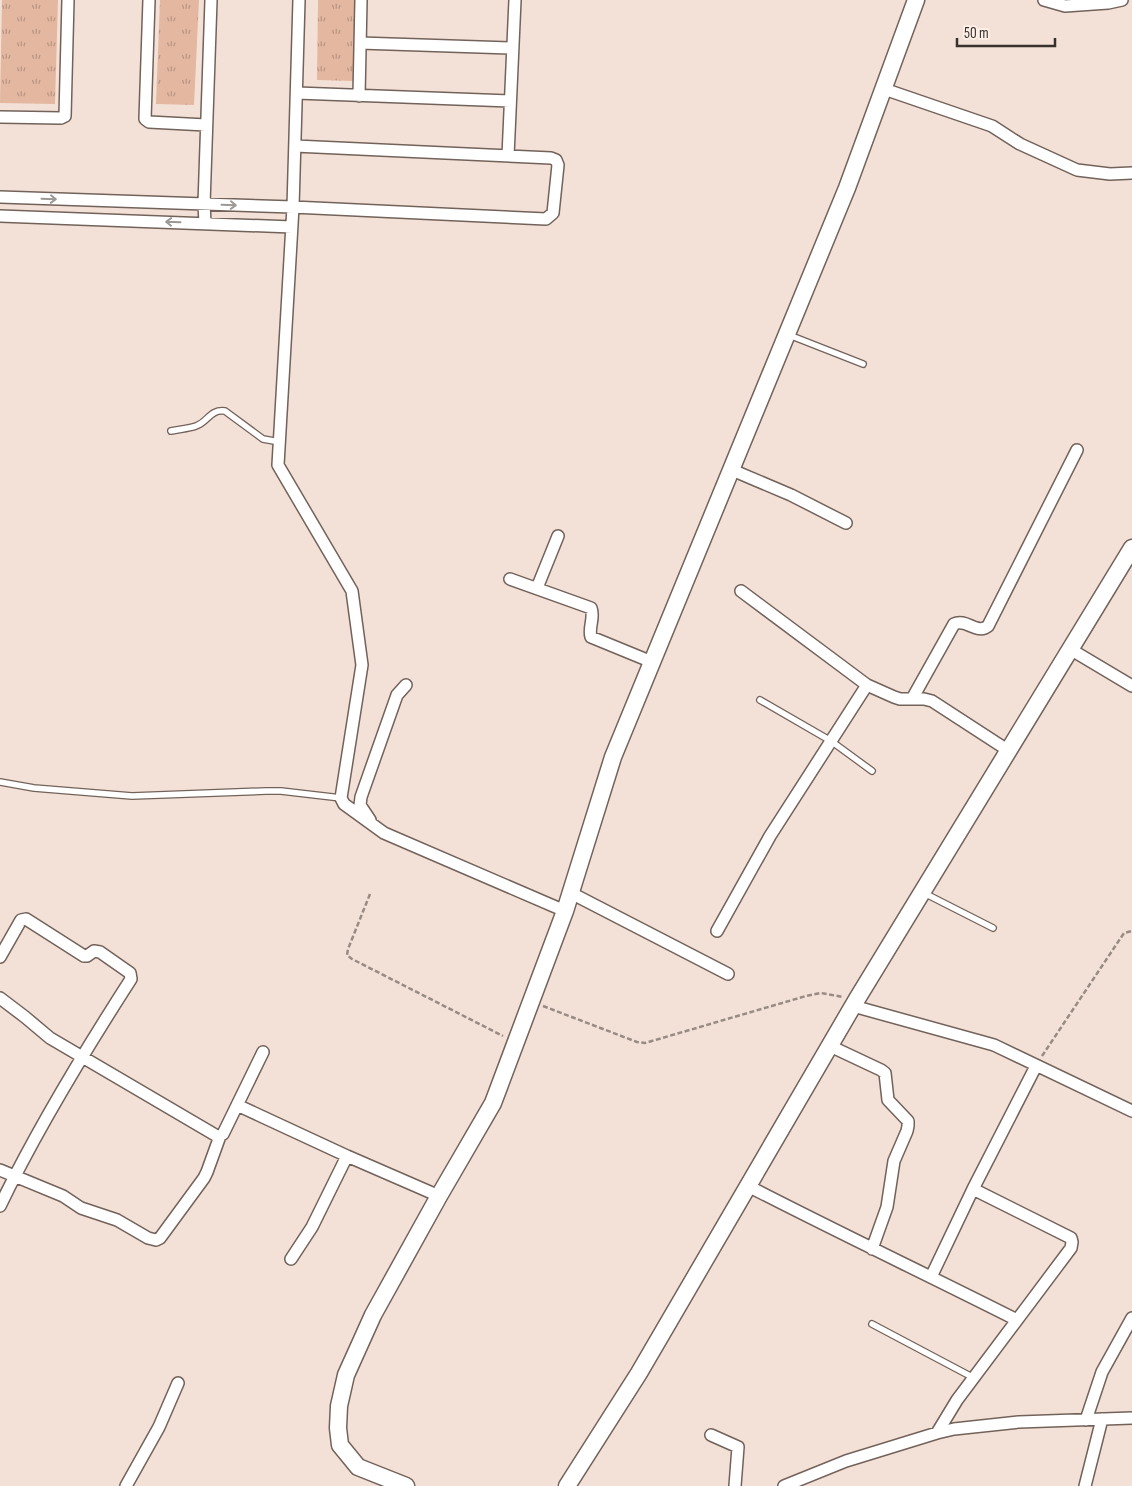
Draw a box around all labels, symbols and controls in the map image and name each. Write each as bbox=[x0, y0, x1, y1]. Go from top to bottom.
scale bar bbox=[957, 15, 1054, 47]
text: 50 m bbox=[964, 24, 989, 43]
one-way arrow bbox=[40, 194, 56, 203]
one-way arrow bbox=[220, 200, 236, 210]
one-way arrow bbox=[166, 218, 182, 227]

